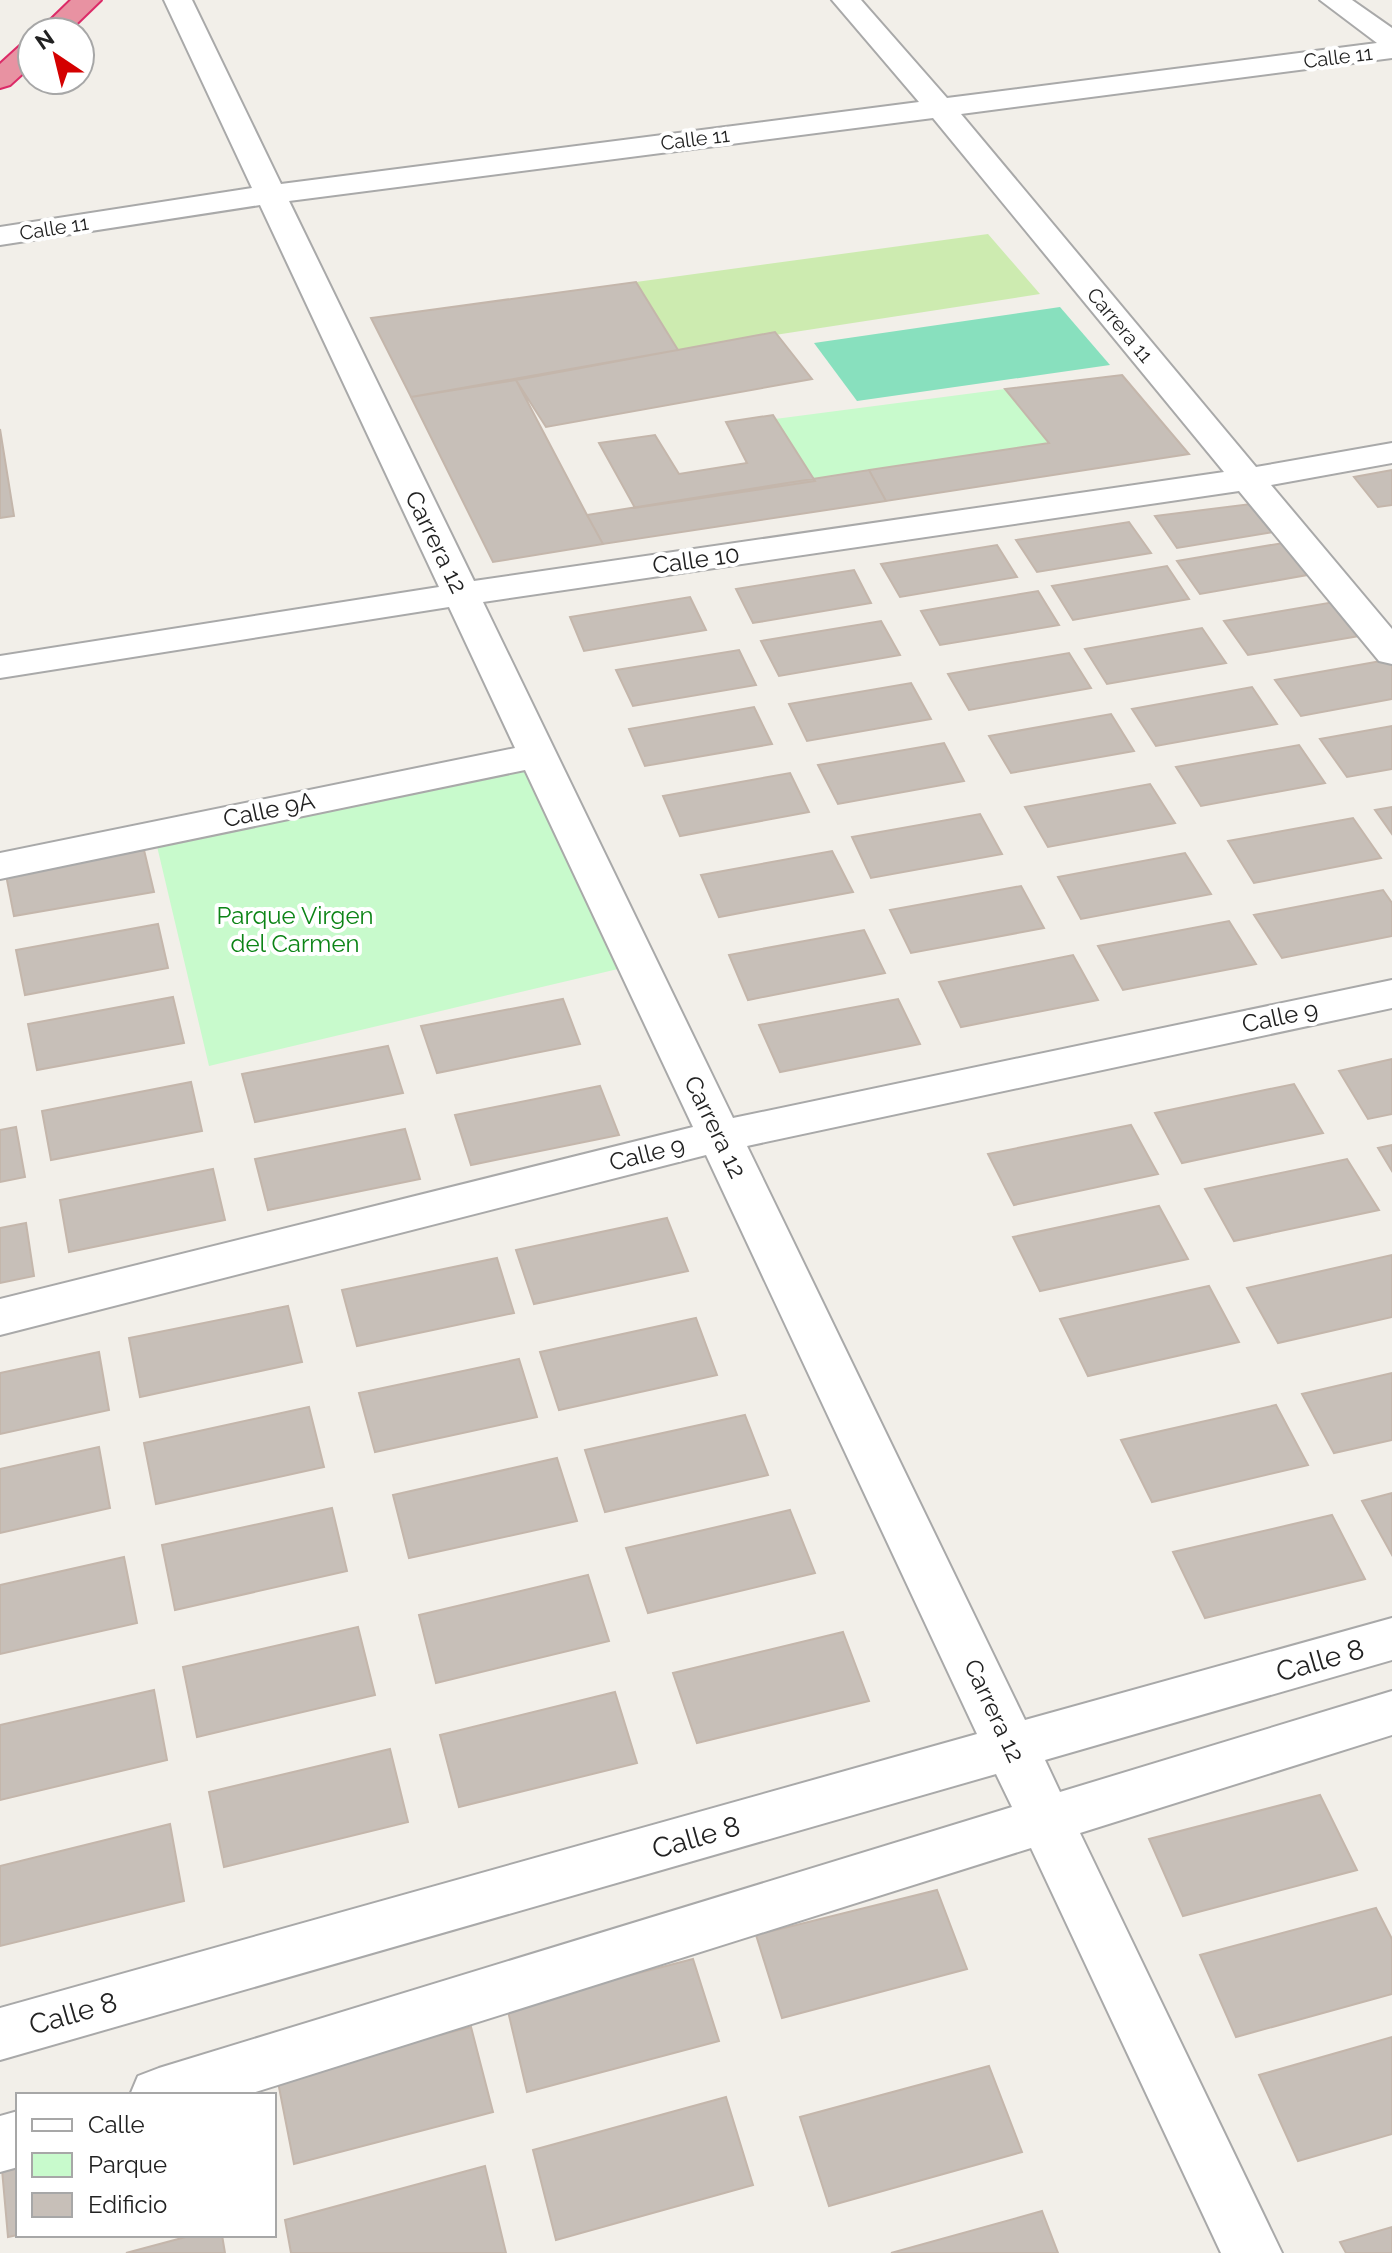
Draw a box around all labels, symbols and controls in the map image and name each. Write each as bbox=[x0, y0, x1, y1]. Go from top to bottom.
north arrow bbox=[16, 16, 96, 96]
text: N bbox=[30, 24, 59, 55]
street label: Calle 11 bbox=[1302, 41, 1374, 73]
street label: Calle 11 bbox=[659, 123, 731, 155]
street label: Calle 11 bbox=[18, 211, 91, 245]
street label: Carrera 11 bbox=[1082, 283, 1158, 368]
street label: Carrera 12 bbox=[399, 486, 474, 598]
street label: Calle 10 bbox=[650, 539, 741, 580]
street label: Calle 9A bbox=[220, 786, 317, 833]
park label: Parque Virgen del Carmen bbox=[217, 901, 373, 958]
street label: Calle 9 bbox=[1239, 994, 1321, 1039]
street label: Carrera 12 bbox=[678, 1071, 753, 1183]
street label: Calle 9 bbox=[606, 1130, 688, 1177]
street label: Calle 8 bbox=[1272, 1632, 1368, 1689]
street label: Carrera 12 bbox=[958, 1655, 1031, 1767]
street label: Calle 8 bbox=[648, 1809, 744, 1866]
street label: Calle 8 bbox=[25, 1985, 121, 2042]
legend bbox=[16, 2093, 276, 2237]
text: Calle bbox=[88, 2110, 145, 2139]
text: Parque bbox=[88, 2150, 167, 2179]
text: Edificio bbox=[88, 2190, 167, 2219]

